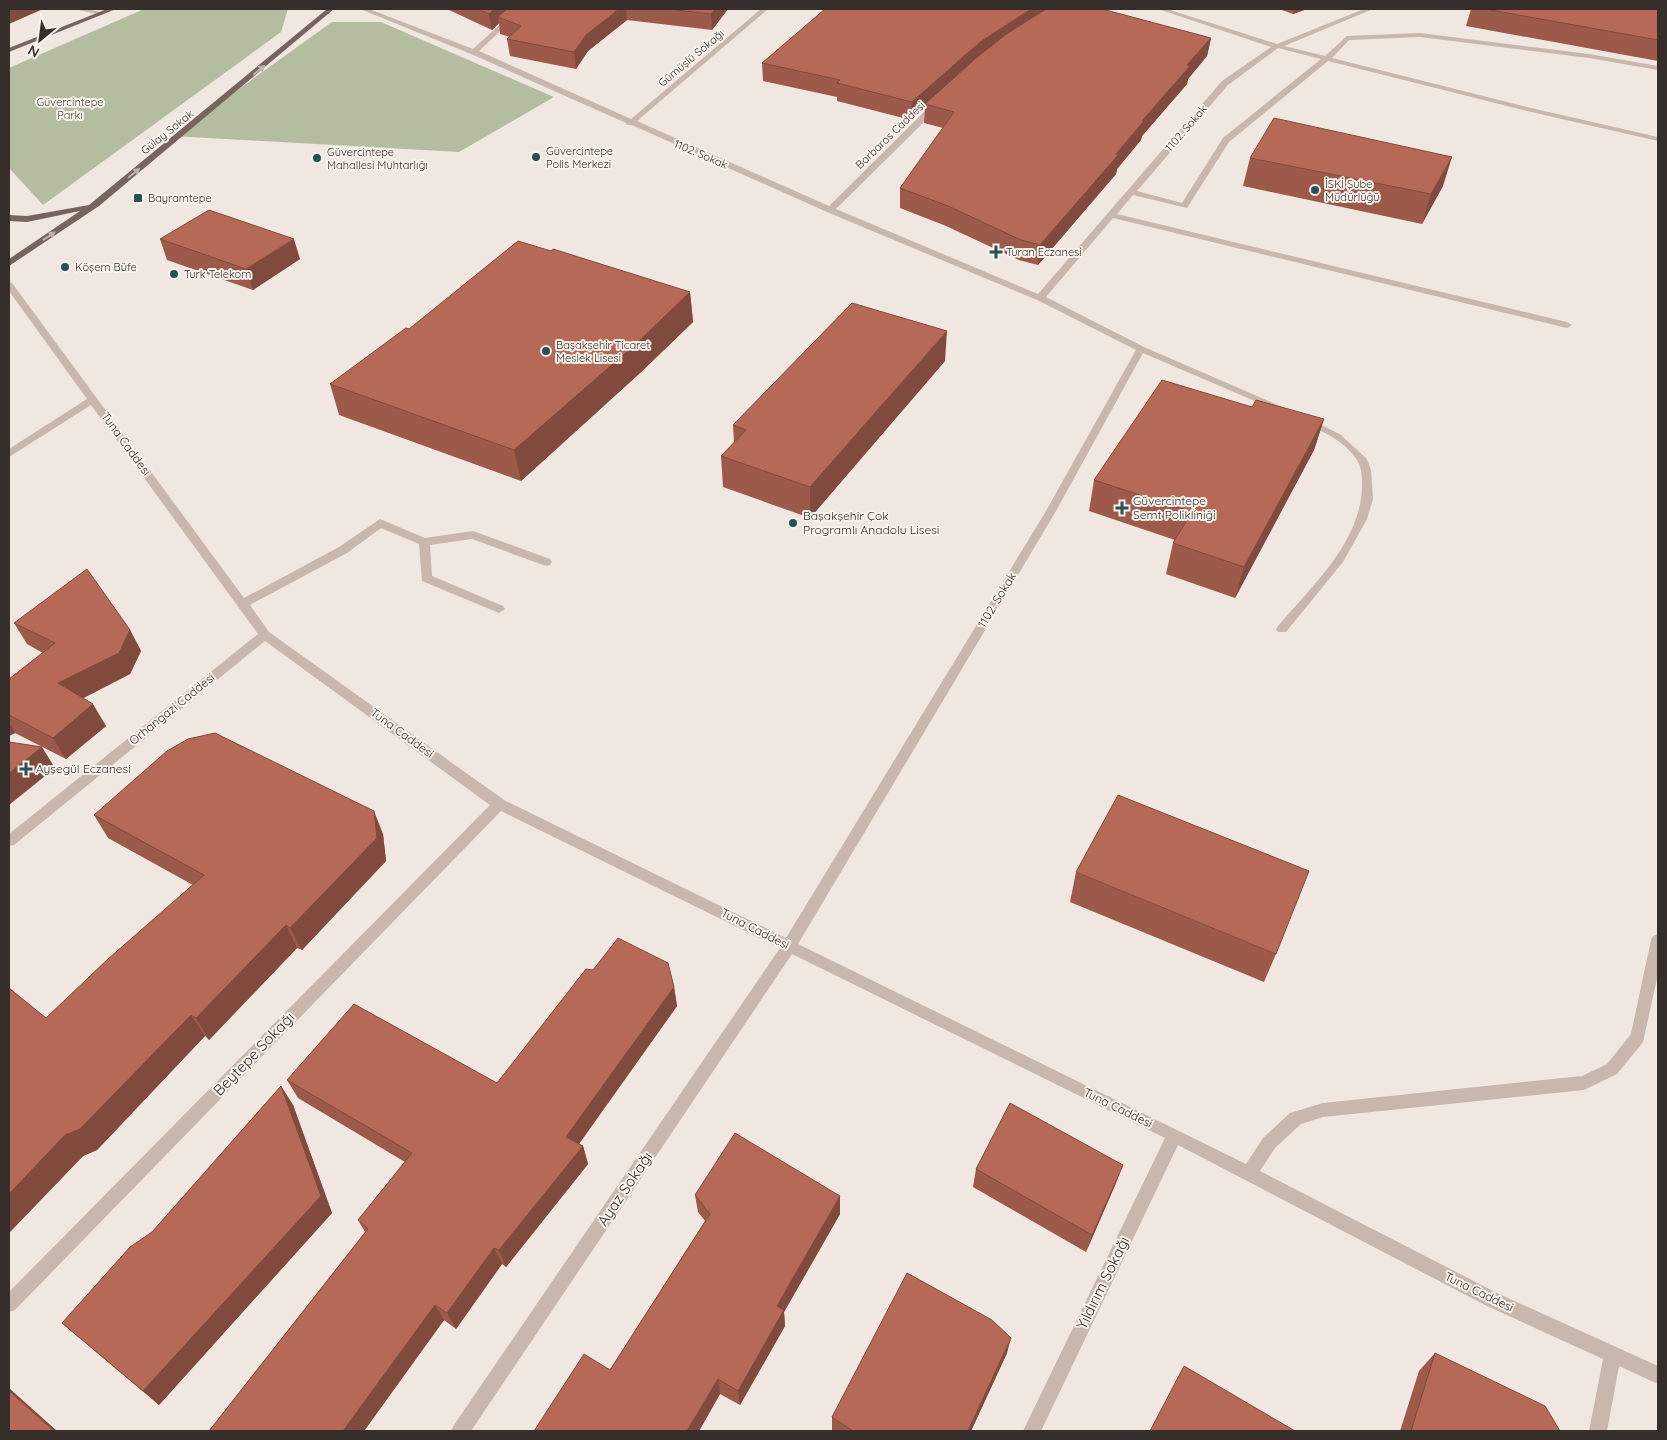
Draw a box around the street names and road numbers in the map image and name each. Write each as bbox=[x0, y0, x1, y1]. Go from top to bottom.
street label: Gümüşlü Sokağı bbox=[655, 26, 727, 90]
street label: Barbaros Caddesi bbox=[852, 98, 928, 172]
street label: 1102. Sokak bbox=[1162, 102, 1210, 154]
street label: Gülay Sokak bbox=[138, 106, 196, 157]
street label: 1102. Sokak bbox=[672, 136, 730, 172]
street label: Tuna Caddesi bbox=[98, 409, 154, 478]
street label: 1102. Sokak bbox=[974, 569, 1019, 630]
street label: Orhangazi Caddesi bbox=[126, 670, 218, 748]
street label: Tuna Caddesi bbox=[368, 705, 437, 761]
street label: Tuna Caddesi bbox=[719, 905, 792, 952]
street label: Beytepe Sokağı bbox=[209, 1008, 298, 1099]
street label: Tuna Caddesi bbox=[1081, 1084, 1155, 1131]
street label: Ayaz Sokağı bbox=[593, 1148, 656, 1229]
street label: Yıldırım Sokağı bbox=[1072, 1233, 1133, 1332]
street label: Tuna Caddesi bbox=[1442, 1268, 1516, 1315]

